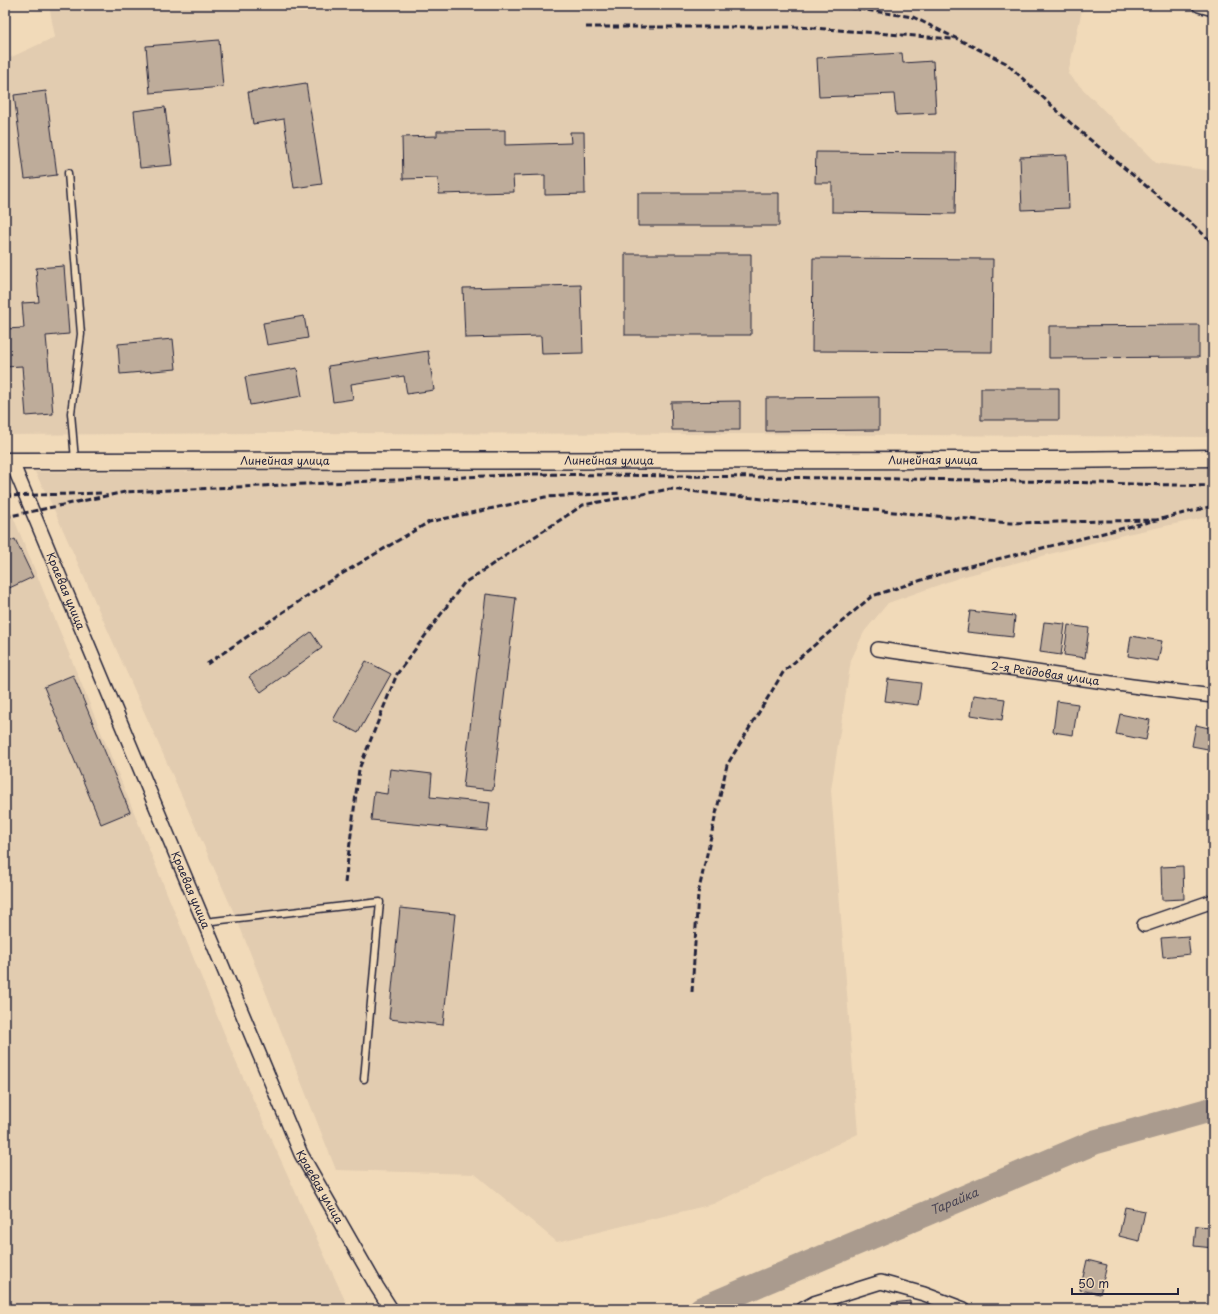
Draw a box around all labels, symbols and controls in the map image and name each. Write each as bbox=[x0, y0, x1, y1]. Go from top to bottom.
street label: Линейная улица bbox=[564, 451, 654, 468]
street label: Линейная улица bbox=[888, 451, 978, 468]
street label: Линейная улица bbox=[240, 452, 330, 469]
street label: Краевая улица bbox=[42, 549, 90, 632]
street label: 2-я Рейдовая улица bbox=[990, 657, 1101, 689]
street label: Краевая улица bbox=[167, 848, 215, 931]
street label: Краевая улица bbox=[292, 1147, 348, 1227]
water label: Тарайка bbox=[927, 1182, 981, 1219]
scale bar bbox=[1072, 1270, 1178, 1296]
text: 50 m bbox=[1078, 1274, 1109, 1292]

